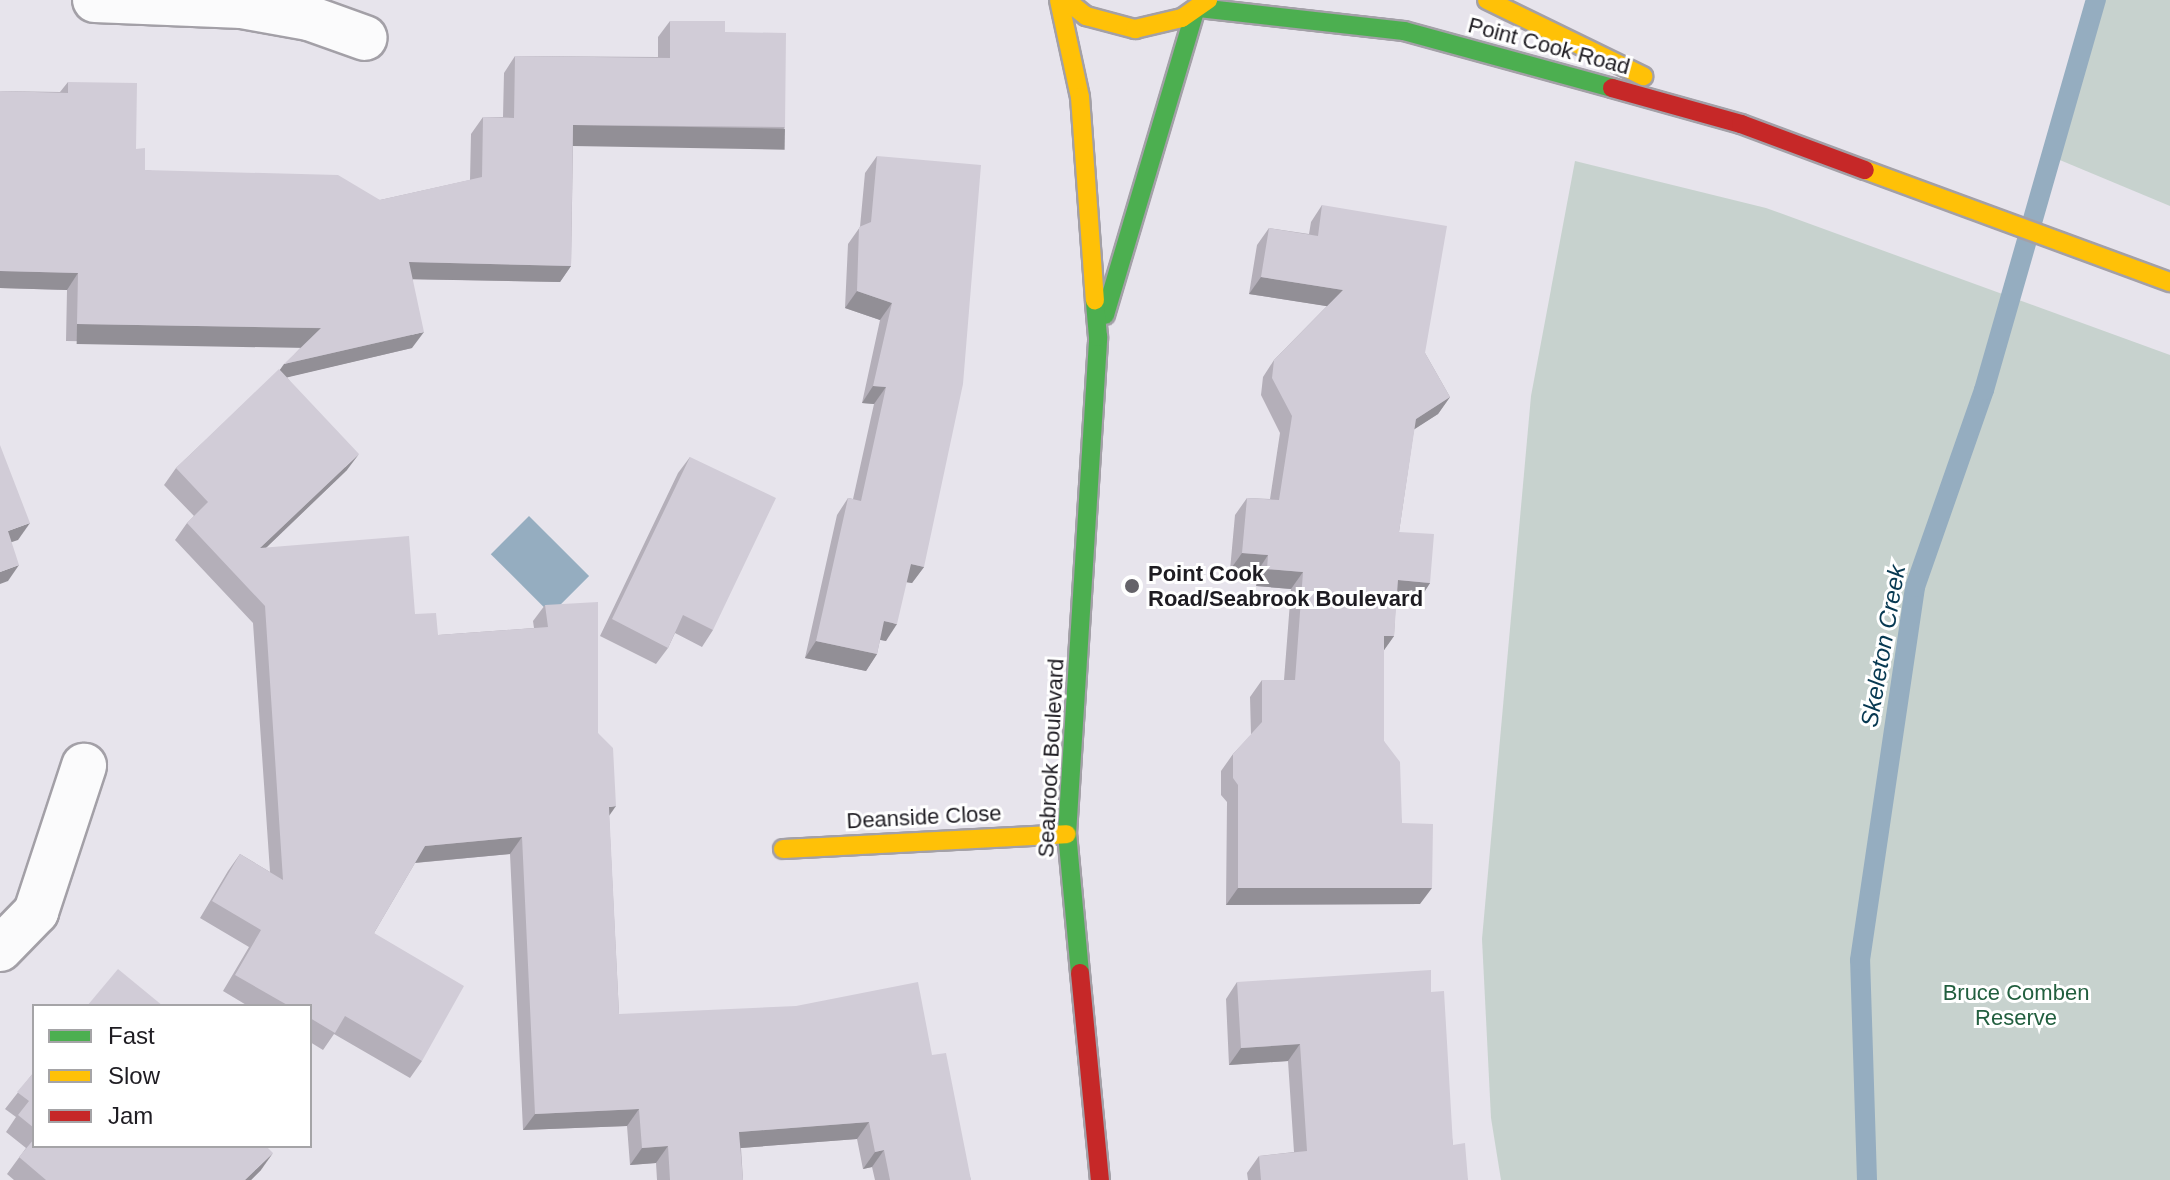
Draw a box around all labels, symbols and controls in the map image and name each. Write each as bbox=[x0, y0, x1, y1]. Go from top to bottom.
street label: Point Cook Road bbox=[1465, 12, 1633, 80]
place label: Point Cook Road/Seabrook Boulevard bbox=[1148, 560, 1423, 612]
water label: Skeleton Creek bbox=[1855, 563, 1911, 729]
marker: Point Cook Road/Seabrook Boulevard bbox=[1123, 577, 1141, 595]
street label: Seabrook Boulevard bbox=[1033, 658, 1069, 858]
street label: Deanside Close bbox=[846, 800, 1002, 834]
park label: Bruce Comben Reserve bbox=[1943, 979, 2089, 1030]
legend bbox=[32, 1004, 312, 1148]
text: Fast bbox=[108, 1022, 155, 1049]
text: Slow bbox=[108, 1062, 160, 1089]
text: Jam bbox=[108, 1102, 153, 1129]

